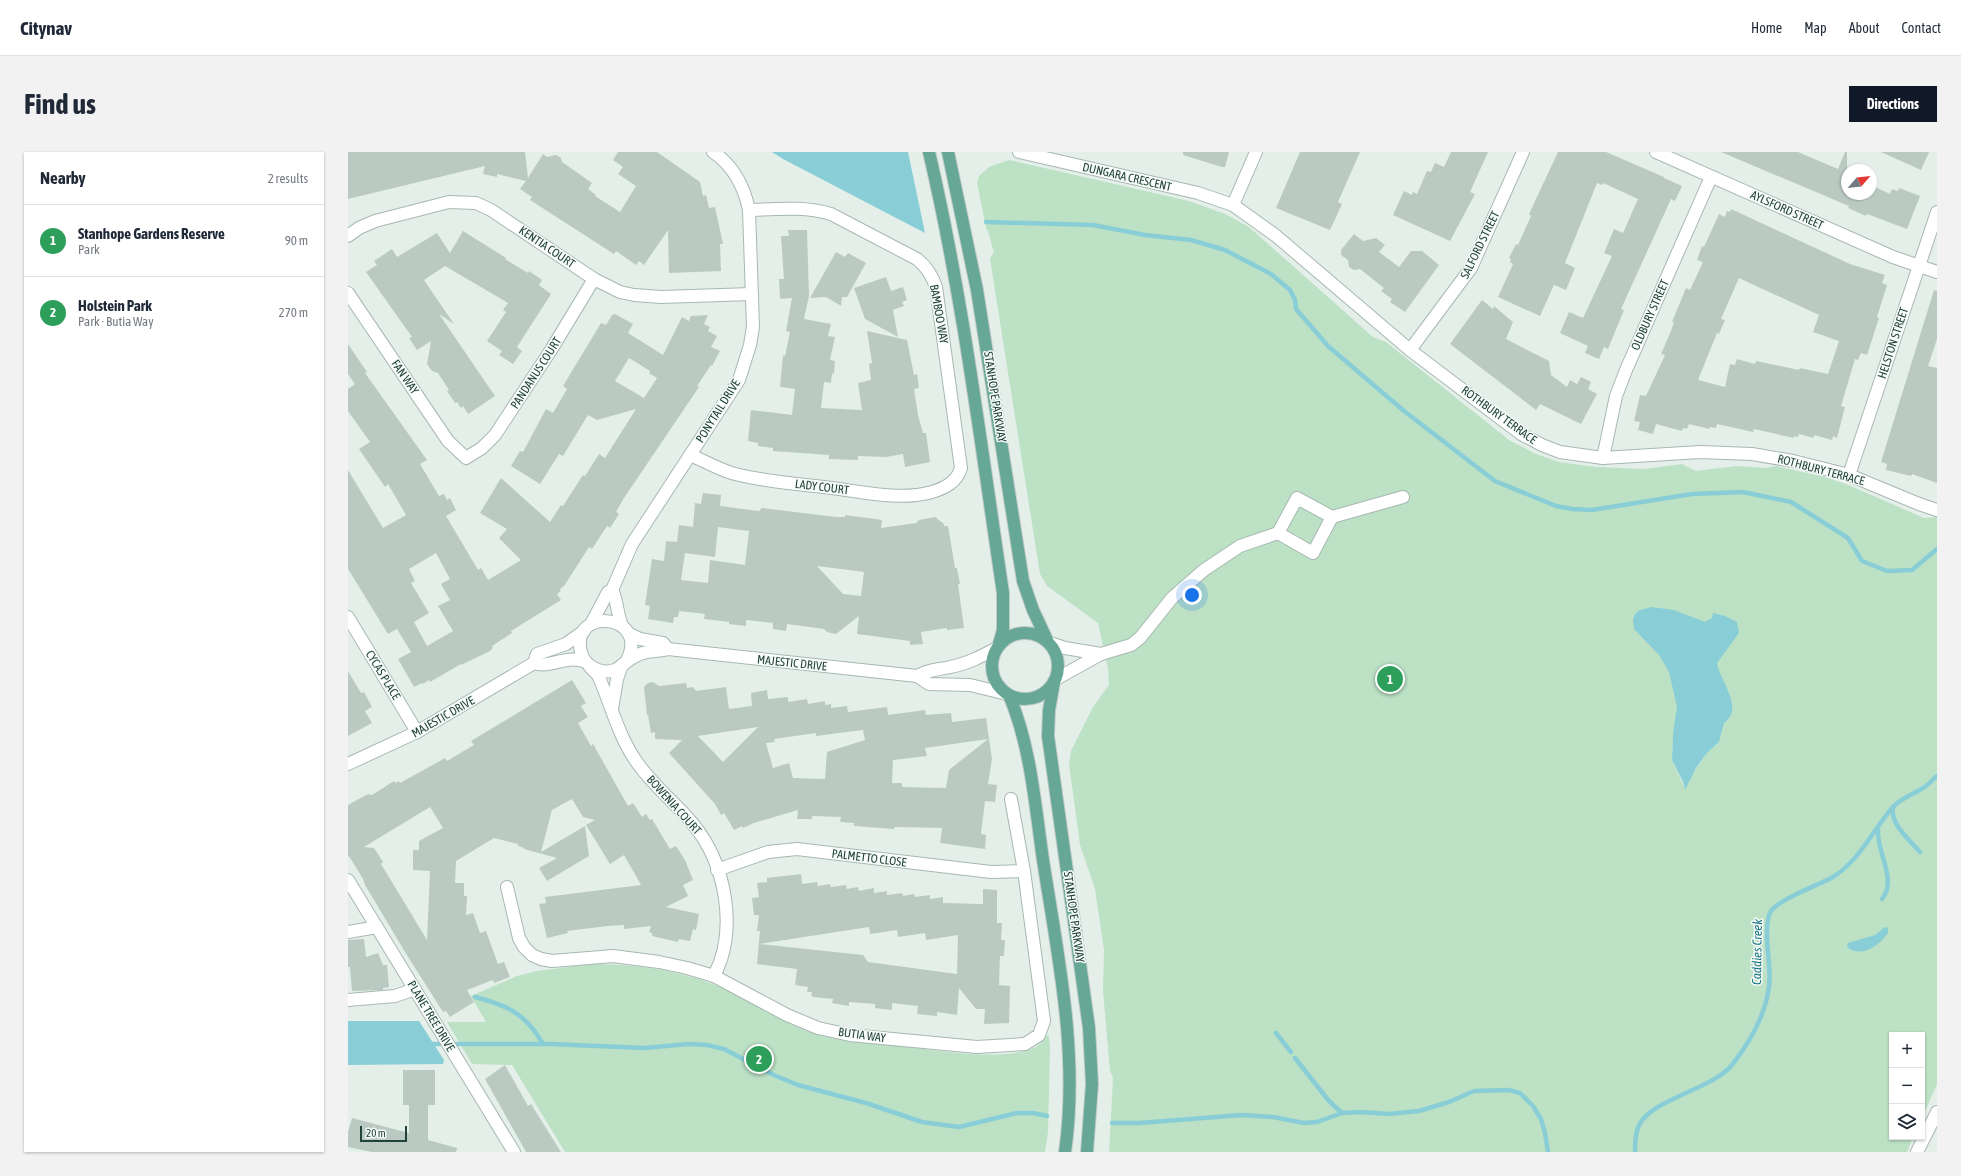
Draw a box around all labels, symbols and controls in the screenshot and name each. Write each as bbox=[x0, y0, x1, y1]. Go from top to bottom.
text: Citynav bbox=[20, 17, 72, 39]
text: Home bbox=[1751, 20, 1782, 36]
text: Map bbox=[1804, 20, 1827, 36]
text: About bbox=[1849, 20, 1880, 36]
text: Contact bbox=[1902, 20, 1941, 36]
button: Directions bbox=[1849, 86, 1937, 122]
text: Find us bbox=[24, 88, 96, 120]
street label: DUNGARA CRESCENT bbox=[1081, 160, 1174, 194]
north arrow bbox=[1841, 164, 1877, 200]
text: Nearby bbox=[40, 168, 86, 188]
text: 2 results bbox=[268, 171, 308, 186]
street label: AYLSFORD STREET bbox=[1748, 188, 1826, 233]
street label: SALFORD STREET bbox=[1458, 208, 1503, 281]
street label: KENTIA COURT bbox=[516, 223, 578, 271]
text: Stanhope Gardens Reserve bbox=[78, 225, 225, 242]
text: 1 bbox=[50, 233, 56, 248]
text: 90 m bbox=[285, 233, 308, 248]
text: Park bbox=[78, 242, 100, 257]
street label: OLDBURY STREET bbox=[1628, 277, 1672, 352]
street label: BAMBOO WAY bbox=[927, 283, 951, 345]
text: Holstein Park bbox=[78, 297, 152, 314]
text: 2 bbox=[50, 305, 56, 320]
text: 270 m bbox=[279, 305, 308, 320]
street label: HELSTON STREET bbox=[1875, 305, 1911, 381]
text: Park · Butia Way bbox=[78, 314, 154, 329]
street label: PANDANUS COURT bbox=[508, 334, 565, 411]
street label: STANHOPE PARKWAY bbox=[981, 351, 1009, 444]
street label: FAN WAY bbox=[388, 357, 422, 397]
street label: PONYTAIL DRIVE bbox=[693, 377, 743, 445]
street label: ROTHBURY TERRACE bbox=[1459, 383, 1539, 447]
street label: ROTHBURY TERRACE bbox=[1776, 452, 1866, 488]
street label: LADY COURT bbox=[794, 477, 851, 497]
your location bbox=[1182, 585, 1202, 605]
street label: CYCAS PLACE bbox=[363, 648, 403, 702]
street label: MAJESTIC DRIVE bbox=[756, 652, 828, 674]
pin: 1 bbox=[1377, 664, 1403, 694]
street label: MAJESTIC DRIVE bbox=[409, 693, 477, 741]
street label: BOWENIA COURT bbox=[644, 773, 705, 838]
street label: PALMETTO CLOSE bbox=[831, 846, 907, 870]
street label: STANHOPE PARKWAY bbox=[1061, 871, 1087, 964]
water label: Caddies Creek bbox=[1749, 919, 1765, 985]
street label: PLANE TREE DRIVE bbox=[404, 978, 458, 1054]
street label: BUTIA WAY bbox=[837, 1025, 887, 1045]
map controls bbox=[1889, 1032, 1925, 1140]
button: + bbox=[1889, 1032, 1925, 1068]
pin: 2 bbox=[746, 1044, 772, 1074]
button: − bbox=[1889, 1068, 1925, 1104]
button: layers bbox=[1889, 1104, 1925, 1140]
scale bar bbox=[360, 1124, 407, 1143]
text: 20 m bbox=[366, 1127, 386, 1139]

